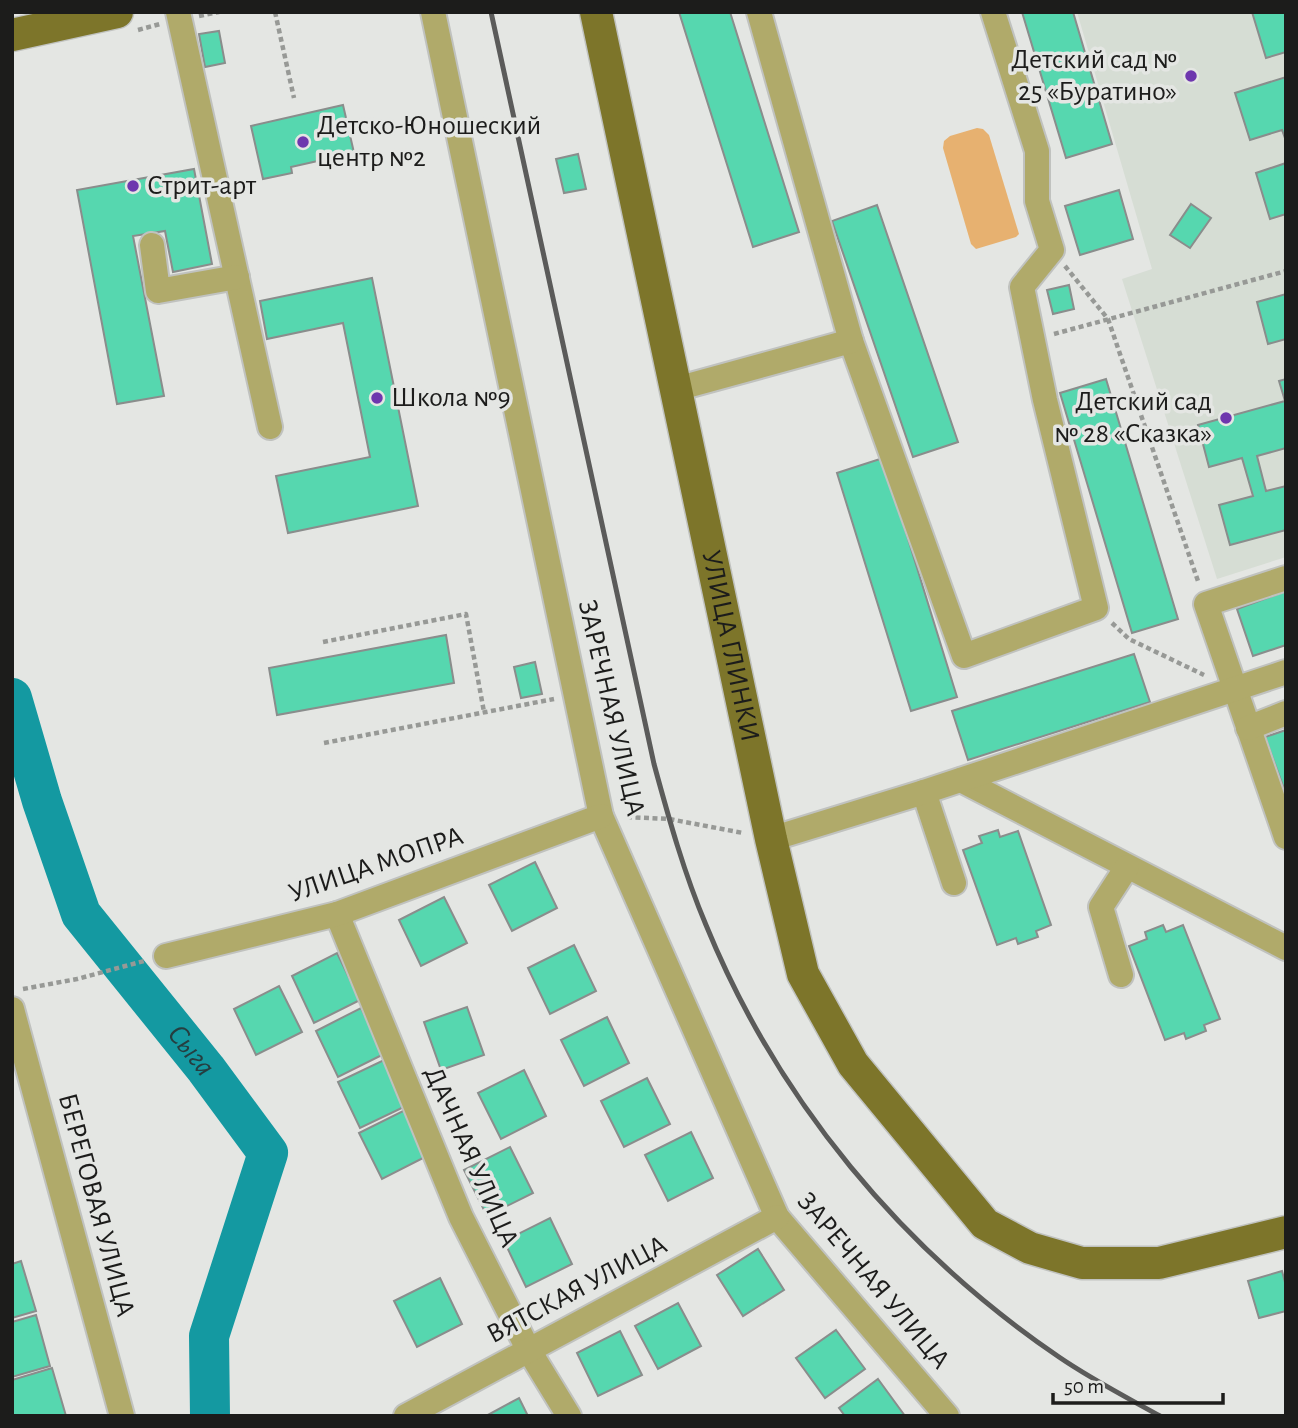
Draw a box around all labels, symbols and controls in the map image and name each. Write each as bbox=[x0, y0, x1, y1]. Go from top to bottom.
place label: Детский сад № 25 «Буратино» bbox=[1011, 46, 1177, 106]
marker: Детский сад № 25 «Буратино» bbox=[1183, 68, 1199, 84]
place label: Детско-Юношеский центр №2 bbox=[317, 112, 541, 172]
marker: Детско-Юношеский центр №2 bbox=[295, 134, 311, 150]
place label: Стрит-арт bbox=[147, 172, 257, 200]
marker: Стрит-арт bbox=[125, 178, 141, 194]
place label: Школа №9 bbox=[391, 384, 511, 412]
place label: Детский сад № 28 «Сказка» bbox=[1054, 388, 1212, 448]
marker: Школа №9 bbox=[369, 390, 385, 406]
marker: Детский сад № 28 «Сказка» bbox=[1218, 410, 1234, 426]
street label: УЛИЦА ГЛИНКИ bbox=[696, 548, 764, 744]
street label: ЗАРЕЧНАЯ УЛИЦА bbox=[573, 597, 649, 819]
street label: УЛИЦА МОПРА bbox=[285, 822, 467, 908]
water label: Сыга bbox=[161, 1019, 220, 1082]
street label: ДАЧНАЯ УЛИЦА bbox=[419, 1063, 523, 1251]
street label: БЕРЕГОВАЯ УЛИЦА bbox=[53, 1090, 139, 1320]
street label: ЗАРЕЧНАЯ УЛИЦА bbox=[791, 1187, 955, 1375]
street label: ВЯТСКАЯ УЛИЦА bbox=[482, 1231, 672, 1349]
scale bar bbox=[1053, 1362, 1223, 1406]
text: 50 m bbox=[1064, 1376, 1104, 1397]

